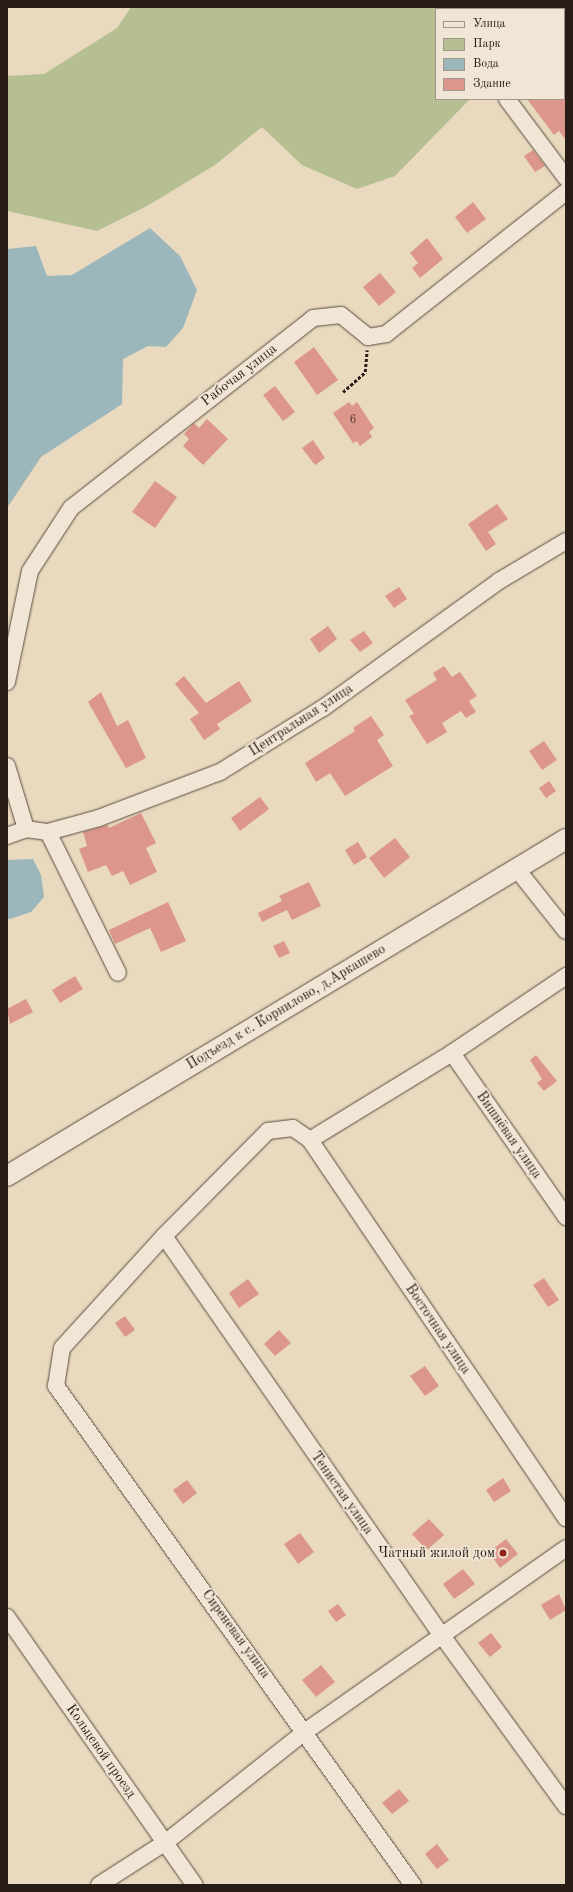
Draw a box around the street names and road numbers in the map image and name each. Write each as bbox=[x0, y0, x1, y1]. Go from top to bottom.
street label: Рабочая улица bbox=[198, 340, 280, 410]
street label: Центральная улица bbox=[246, 680, 356, 760]
street label: Подъезд к с. Корнилово, д.Аркашево bbox=[183, 941, 389, 1073]
street label: Вишнёвая улица bbox=[473, 1088, 545, 1182]
street label: Восточная улица bbox=[402, 1281, 474, 1377]
street label: Тенистая улица bbox=[307, 1448, 377, 1538]
street label: Сиреневая улица bbox=[198, 1586, 274, 1682]
street label: Кольцевой проезд bbox=[62, 1701, 140, 1801]

